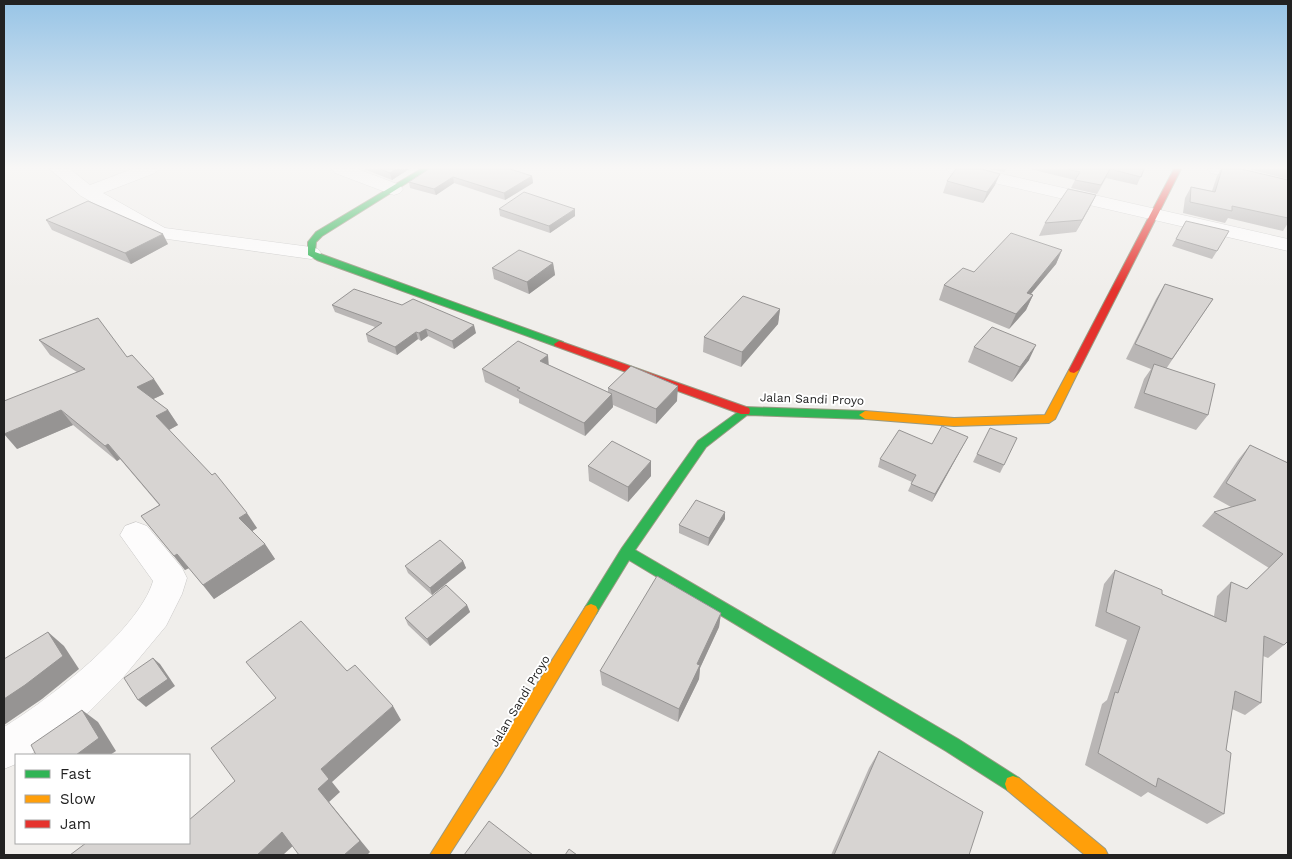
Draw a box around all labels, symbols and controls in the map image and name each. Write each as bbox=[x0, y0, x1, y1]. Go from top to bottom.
street label: Jalan Sandi Proyo bbox=[760, 390, 864, 408]
street label: Jalan Sandi Proyo bbox=[487, 653, 553, 749]
legend bbox=[15, 754, 190, 844]
text: Fast bbox=[60, 765, 92, 783]
text: Slow bbox=[60, 790, 96, 808]
text: Jam bbox=[60, 815, 91, 833]

